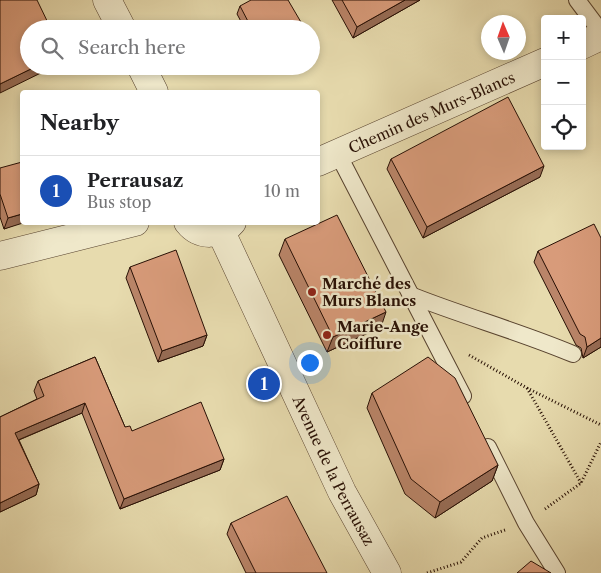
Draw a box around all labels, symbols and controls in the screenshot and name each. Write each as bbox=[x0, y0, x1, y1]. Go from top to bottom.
north arrow bbox=[481, 15, 526, 60]
map controls bbox=[541, 15, 586, 150]
button: + bbox=[541, 15, 586, 60]
search box bbox=[20, 20, 320, 75]
icon: search bbox=[38, 34, 66, 62]
text: Search here bbox=[78, 36, 186, 59]
button: − bbox=[541, 60, 586, 105]
street label: Chemin des Murs-Blancs bbox=[345, 67, 518, 157]
button: locate bbox=[541, 105, 586, 150]
text: Nearby bbox=[40, 110, 119, 135]
text: Perrausaz bbox=[87, 169, 183, 192]
text: 1 bbox=[52, 181, 60, 201]
text: 10 m bbox=[264, 181, 300, 201]
text: Bus stop bbox=[87, 192, 151, 212]
place label: Marché des Murs Blancs bbox=[322, 274, 416, 310]
marker: Marché des Murs Blancs bbox=[306, 286, 318, 298]
place label: Marie-Ange Coiffure bbox=[337, 317, 429, 353]
marker: Marie-Ange Coiffure bbox=[321, 329, 333, 341]
your location bbox=[297, 350, 323, 376]
pin: 1 bbox=[248, 365, 280, 403]
street label: Avenue de la Perrausaz bbox=[289, 392, 379, 549]

